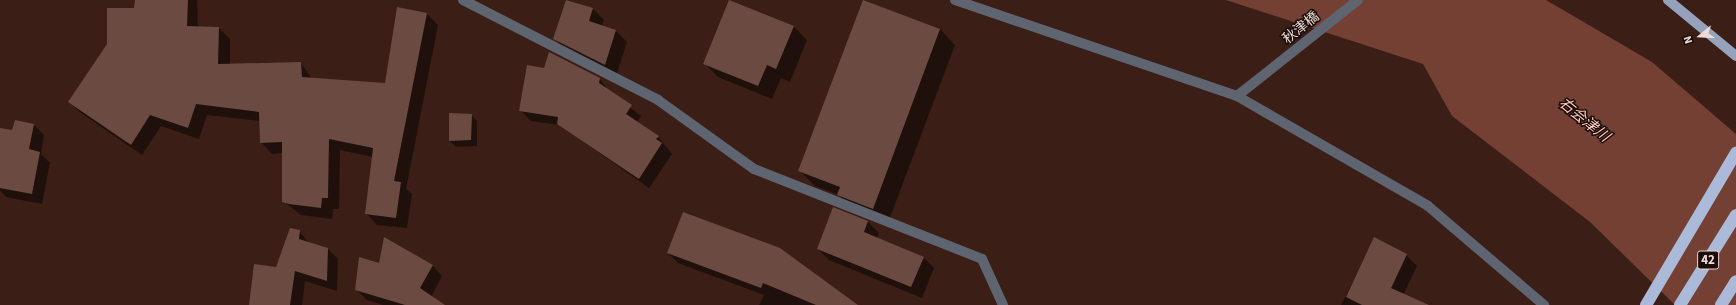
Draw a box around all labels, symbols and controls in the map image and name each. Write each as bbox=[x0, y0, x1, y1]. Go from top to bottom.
street label: 秋津橋 bbox=[1279, 8, 1323, 48]
north arrow bbox=[1680, 16, 1720, 56]
text: N bbox=[1680, 34, 1696, 46]
water label: 右会津川 bbox=[1555, 94, 1613, 146]
road number: 42 bbox=[1697, 249, 1719, 271]

